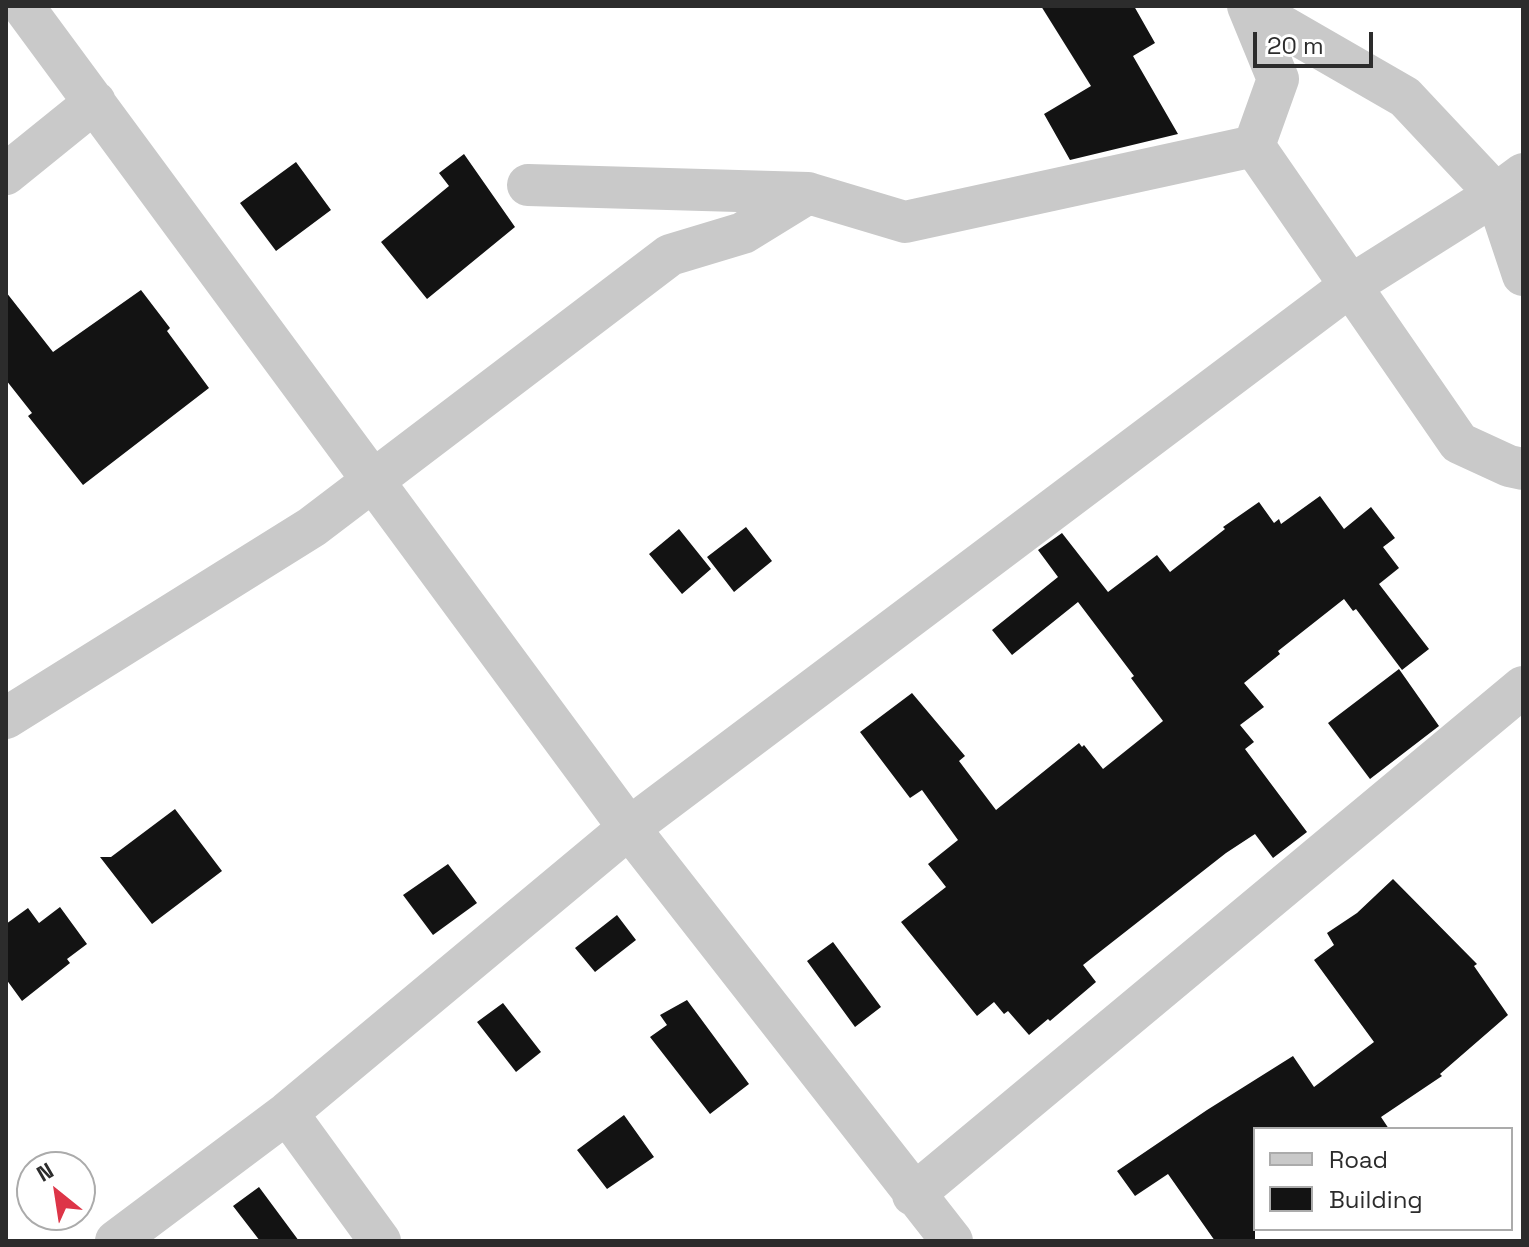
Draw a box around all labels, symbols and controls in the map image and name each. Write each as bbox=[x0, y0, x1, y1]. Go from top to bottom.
scale bar bbox=[1257, 16, 1377, 66]
text: 20 m bbox=[1267, 30, 1324, 61]
legend bbox=[1253, 1127, 1513, 1231]
text: Road bbox=[1329, 1144, 1388, 1175]
north arrow bbox=[16, 1151, 96, 1231]
text: N bbox=[32, 1156, 58, 1188]
text: Building bbox=[1329, 1184, 1423, 1215]

